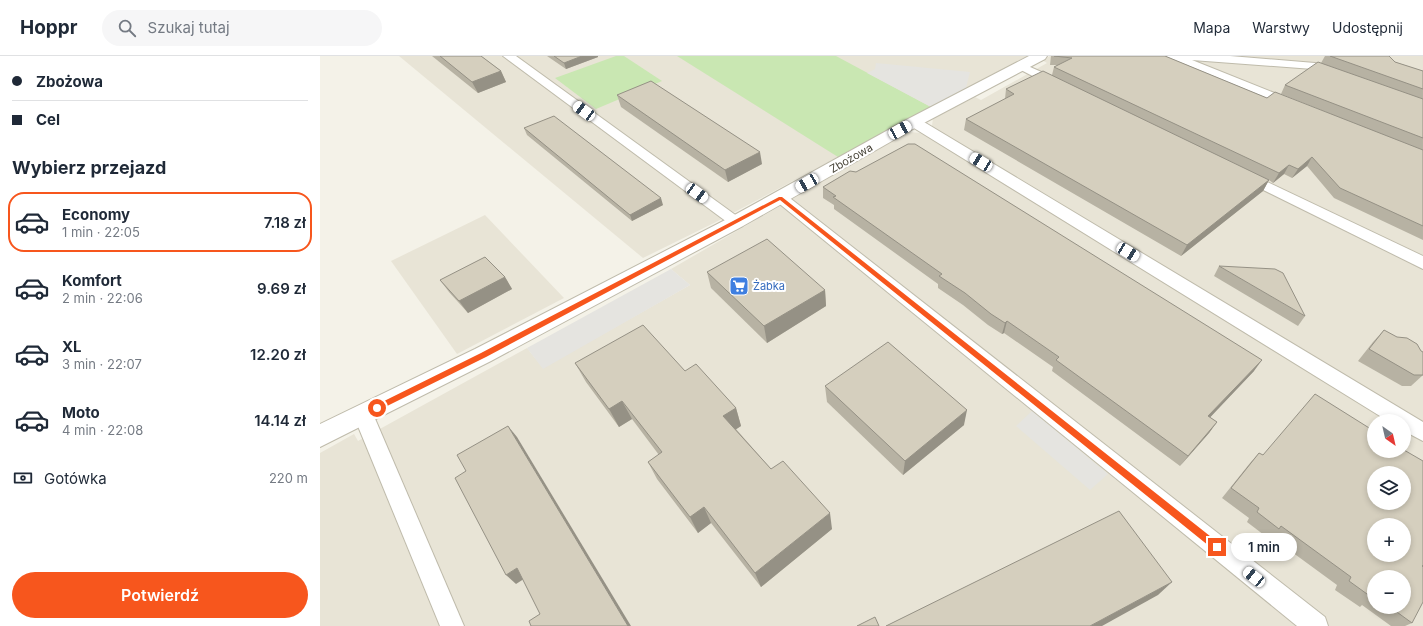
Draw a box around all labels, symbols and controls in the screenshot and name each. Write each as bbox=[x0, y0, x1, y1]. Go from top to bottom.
search box bbox=[102, 10, 382, 46]
text: Hoppr bbox=[20, 16, 78, 39]
icon: search bbox=[116, 17, 138, 39]
text: Szukaj tutaj bbox=[148, 18, 230, 37]
text: Mapa bbox=[1193, 19, 1230, 36]
text: Warstwy bbox=[1252, 19, 1310, 36]
text: Udostępnij bbox=[1332, 19, 1403, 36]
text: Zbożowa bbox=[36, 72, 103, 91]
car bbox=[571, 99, 597, 123]
text: Cel bbox=[36, 110, 60, 129]
car bbox=[887, 119, 913, 141]
street label: Zbożowa bbox=[827, 140, 875, 176]
car bbox=[968, 151, 994, 173]
text: Wybierz przejazd bbox=[12, 157, 166, 178]
car bbox=[794, 172, 820, 194]
car bbox=[684, 181, 710, 205]
icon: car bbox=[14, 204, 50, 240]
text: Economy bbox=[62, 205, 130, 224]
text: 7.18 zł bbox=[264, 213, 306, 232]
text: 1 min · 22:05 bbox=[62, 224, 140, 240]
car bbox=[1115, 241, 1141, 263]
icon: car bbox=[14, 270, 50, 306]
text: Komfort bbox=[62, 271, 122, 290]
supermarket icon: Żabka bbox=[728, 275, 750, 297]
text: 9.69 zł bbox=[257, 279, 306, 298]
place label: Żabka bbox=[753, 279, 785, 293]
text: 2 min · 22:06 bbox=[62, 290, 143, 306]
icon: car bbox=[14, 336, 50, 372]
text: XL bbox=[62, 337, 82, 356]
text: 12.20 zł bbox=[250, 345, 306, 364]
text: 3 min · 22:07 bbox=[62, 356, 142, 372]
route start bbox=[368, 399, 386, 417]
icon: car bbox=[14, 402, 50, 438]
text: Moto bbox=[62, 403, 100, 422]
text: 14.14 zł bbox=[254, 411, 306, 430]
north arrow bbox=[1367, 414, 1411, 458]
map controls bbox=[1367, 414, 1411, 614]
text: 4 min · 22:08 bbox=[62, 422, 143, 438]
button: layers bbox=[1367, 466, 1411, 510]
icon: cash bbox=[12, 467, 34, 489]
text: Gotówka bbox=[44, 469, 107, 488]
text: 220 m bbox=[269, 470, 308, 486]
button: + bbox=[1367, 518, 1411, 562]
callout: 1 min bbox=[1231, 533, 1297, 561]
route end bbox=[1208, 538, 1226, 556]
text: 1 min bbox=[1248, 539, 1280, 555]
car bbox=[1241, 565, 1267, 589]
button: − bbox=[1367, 570, 1411, 614]
button: Potwierdź bbox=[12, 572, 308, 618]

